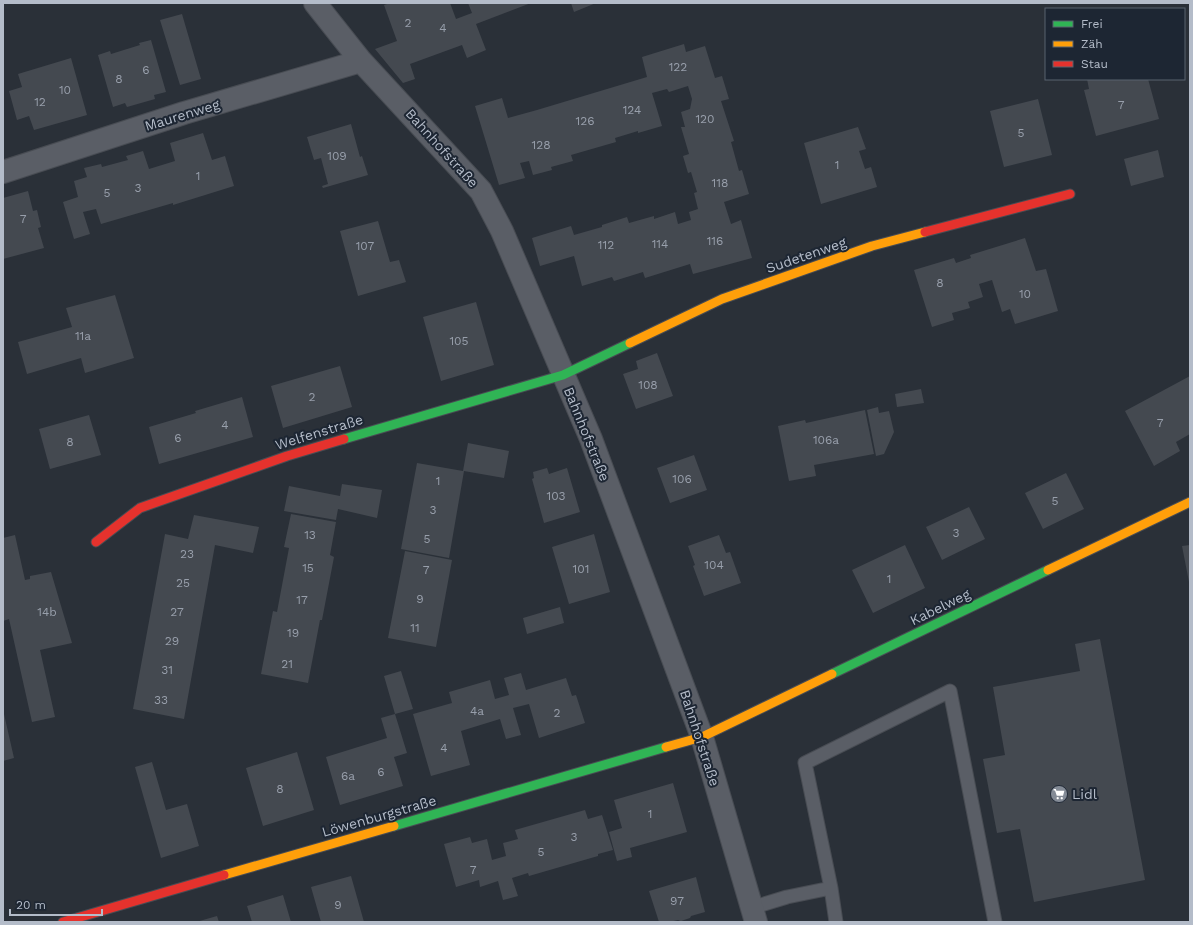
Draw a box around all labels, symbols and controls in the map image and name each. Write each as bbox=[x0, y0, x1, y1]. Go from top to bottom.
legend bbox=[1045, 8, 1185, 80]
house number: 2 bbox=[405, 16, 412, 30]
text: Frei bbox=[1081, 17, 1103, 31]
house number: 4 bbox=[439, 21, 447, 35]
text: Zäh bbox=[1081, 37, 1103, 51]
text: Stau bbox=[1081, 57, 1108, 71]
house number: 122 bbox=[669, 60, 687, 74]
house number: 6 bbox=[142, 63, 150, 77]
house number: 8 bbox=[115, 72, 123, 86]
house number: 10 bbox=[59, 83, 71, 97]
house number: 12 bbox=[34, 95, 46, 109]
street label: Maurenweg bbox=[143, 96, 222, 134]
house number: 7 bbox=[1118, 98, 1125, 112]
house number: 124 bbox=[623, 103, 641, 117]
street label: Bahnhofstraße bbox=[403, 105, 481, 191]
house number: 120 bbox=[695, 112, 715, 126]
house number: 126 bbox=[576, 114, 594, 128]
house number: 5 bbox=[1018, 126, 1025, 140]
house number: 128 bbox=[531, 138, 551, 152]
house number: 109 bbox=[327, 149, 347, 163]
house number: 1 bbox=[835, 158, 839, 172]
house number: 1 bbox=[196, 169, 200, 183]
house number: 118 bbox=[712, 176, 728, 190]
house number: 3 bbox=[135, 181, 142, 195]
house number: 5 bbox=[104, 186, 111, 200]
house number: 7 bbox=[20, 212, 27, 226]
house number: 116 bbox=[707, 234, 723, 248]
street label: Sudetenweg bbox=[764, 234, 849, 276]
house number: 114 bbox=[652, 237, 668, 251]
house number: 112 bbox=[598, 238, 614, 252]
house number: 107 bbox=[356, 239, 375, 253]
house number: 8 bbox=[936, 276, 944, 290]
house number: 10 bbox=[1019, 287, 1031, 301]
house number: 11a bbox=[75, 329, 91, 343]
house number: 105 bbox=[449, 334, 469, 348]
house number: 108 bbox=[638, 378, 658, 392]
street label: Bahnhofstraße bbox=[561, 385, 613, 483]
house number: 2 bbox=[309, 390, 316, 404]
street label: Welfenstraße bbox=[273, 411, 365, 453]
house number: 7 bbox=[1157, 416, 1164, 430]
house number: 4 bbox=[221, 418, 229, 432]
house number: 6 bbox=[174, 431, 182, 445]
house number: 106a bbox=[813, 433, 839, 447]
house number: 8 bbox=[66, 435, 74, 449]
house number: 106 bbox=[672, 472, 692, 486]
house number: 1 bbox=[436, 474, 440, 488]
house number: 103 bbox=[547, 489, 565, 503]
house number: 5 bbox=[1052, 494, 1059, 508]
house number: 3 bbox=[430, 503, 437, 517]
house number: 3 bbox=[953, 526, 960, 540]
house number: 13 bbox=[304, 528, 316, 542]
house number: 5 bbox=[424, 532, 431, 546]
house number: 23 bbox=[180, 547, 194, 561]
house number: 104 bbox=[704, 558, 724, 572]
house number: 15 bbox=[302, 561, 314, 575]
house number: 101 bbox=[573, 562, 589, 576]
house number: 7 bbox=[423, 563, 430, 577]
house number: 1 bbox=[887, 572, 891, 586]
house number: 25 bbox=[176, 576, 190, 590]
street label: Kabelweg bbox=[907, 585, 973, 628]
house number: 9 bbox=[416, 592, 424, 606]
house number: 17 bbox=[296, 593, 308, 607]
house number: 14b bbox=[37, 605, 57, 619]
house number: 27 bbox=[170, 605, 184, 619]
house number: 11 bbox=[410, 621, 420, 635]
house number: 19 bbox=[287, 626, 299, 640]
house number: 29 bbox=[165, 634, 179, 648]
house number: 21 bbox=[281, 657, 293, 671]
house number: 31 bbox=[161, 663, 173, 677]
street label: Bahnhofstraße bbox=[677, 688, 723, 788]
house number: 33 bbox=[154, 693, 168, 707]
house number: 4a bbox=[470, 704, 484, 718]
house number: 2 bbox=[554, 706, 561, 720]
house number: 4 bbox=[440, 741, 448, 755]
house number: 6 bbox=[377, 765, 385, 779]
house number: 6a bbox=[341, 769, 355, 783]
house number: 8 bbox=[276, 782, 284, 796]
supermarket icon: Lidl bbox=[1049, 784, 1069, 804]
place label: Lidl bbox=[1072, 786, 1098, 802]
street label: Löwenburgstraße bbox=[320, 792, 438, 840]
house number: 1 bbox=[648, 807, 652, 821]
house number: 3 bbox=[571, 830, 578, 844]
house number: 5 bbox=[538, 845, 545, 859]
house number: 7 bbox=[470, 863, 477, 877]
scale bar bbox=[10, 891, 102, 917]
house number: 97 bbox=[670, 894, 684, 908]
text: 20 m bbox=[16, 898, 46, 912]
house number: 9 bbox=[334, 898, 342, 912]

